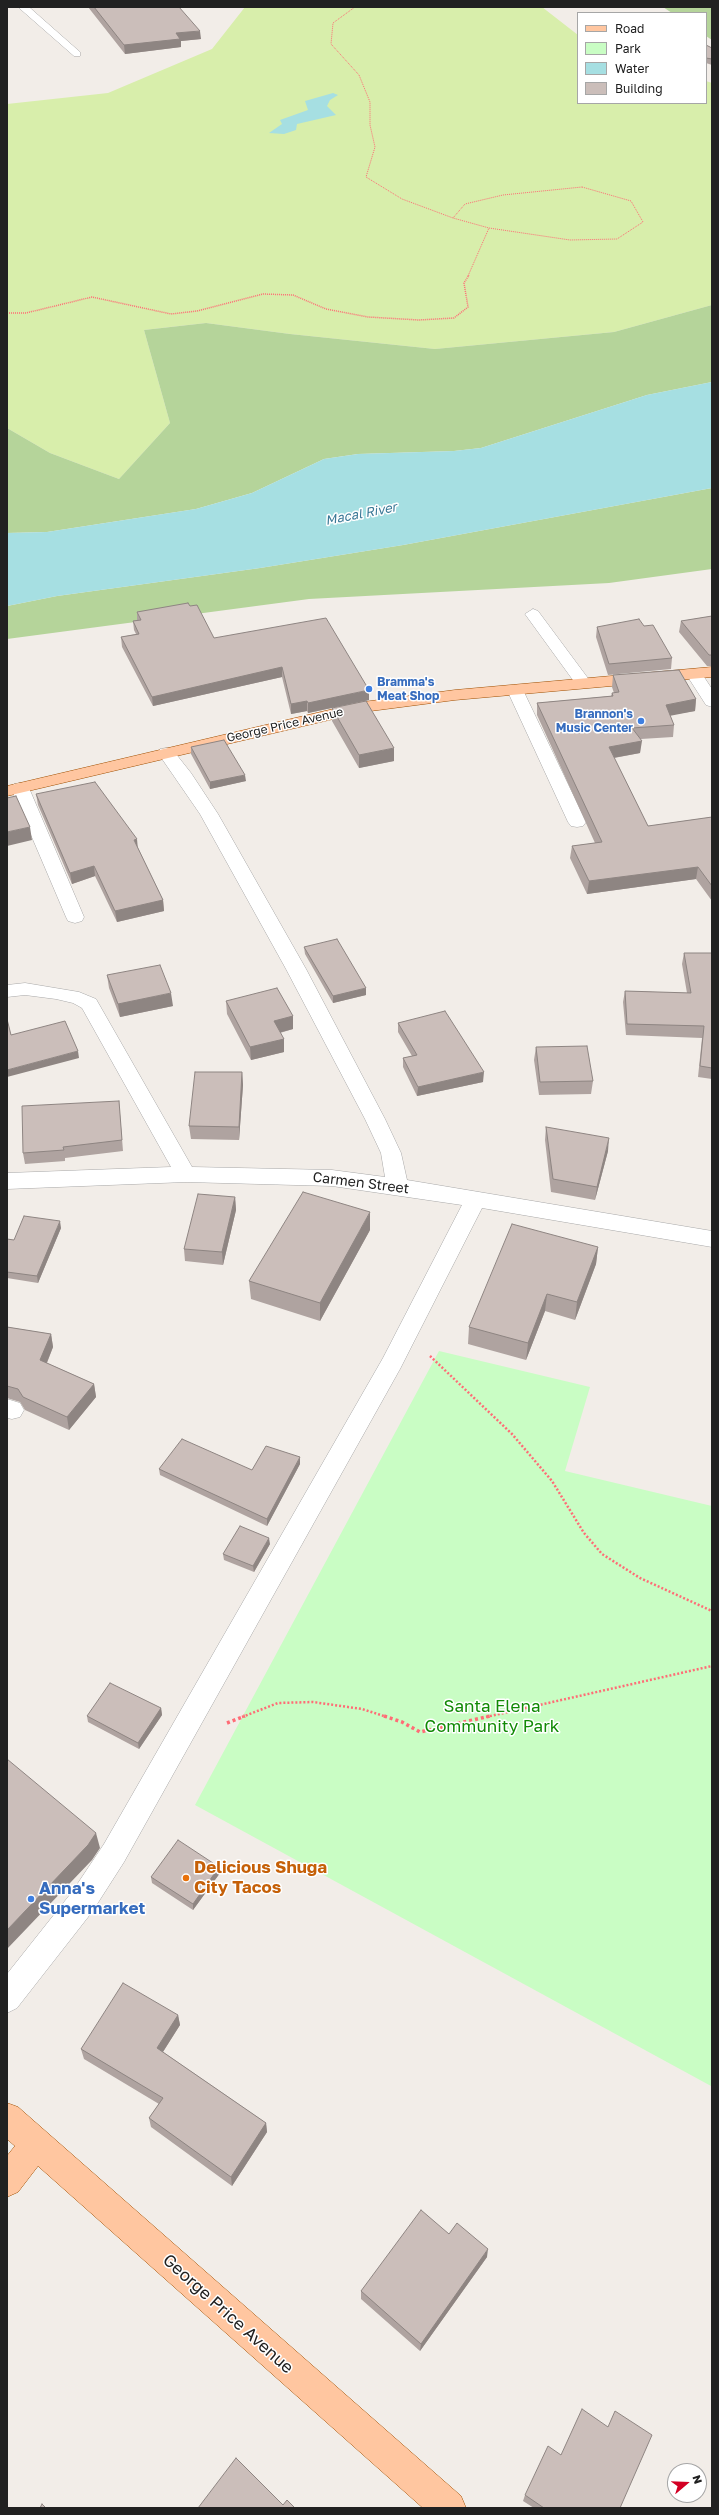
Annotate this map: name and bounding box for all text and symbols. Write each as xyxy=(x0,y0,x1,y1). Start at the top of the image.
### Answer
legend xyxy=(577,12,707,104)
text: Road xyxy=(615,21,644,36)
text: Park xyxy=(615,41,641,56)
text: Water xyxy=(615,61,649,76)
text: Building xyxy=(615,81,663,96)
water label: Macal River xyxy=(324,499,398,529)
place label: Bramma's Meat Shop xyxy=(377,675,439,703)
marker: Bramma's Meat Shop xyxy=(364,684,374,694)
street label: George Price Avenue xyxy=(225,705,345,745)
place label: Brannon's Music Center xyxy=(556,707,633,735)
marker: Brannon's Music Center xyxy=(636,716,646,726)
street label: Carmen Street xyxy=(312,1169,410,1197)
park label: Santa Elena Community Park xyxy=(425,1697,559,1737)
place label: Delicious Shuga City Tacos xyxy=(194,1858,327,1898)
marker: Delicious Shuga City Tacos xyxy=(181,1873,191,1883)
place label: Anna's Supermarket xyxy=(39,1879,145,1919)
marker: Anna's Supermarket xyxy=(26,1894,36,1904)
street label: George Price Avenue xyxy=(158,2250,298,2378)
north arrow xyxy=(667,2463,707,2503)
text: N xyxy=(690,2473,705,2485)

